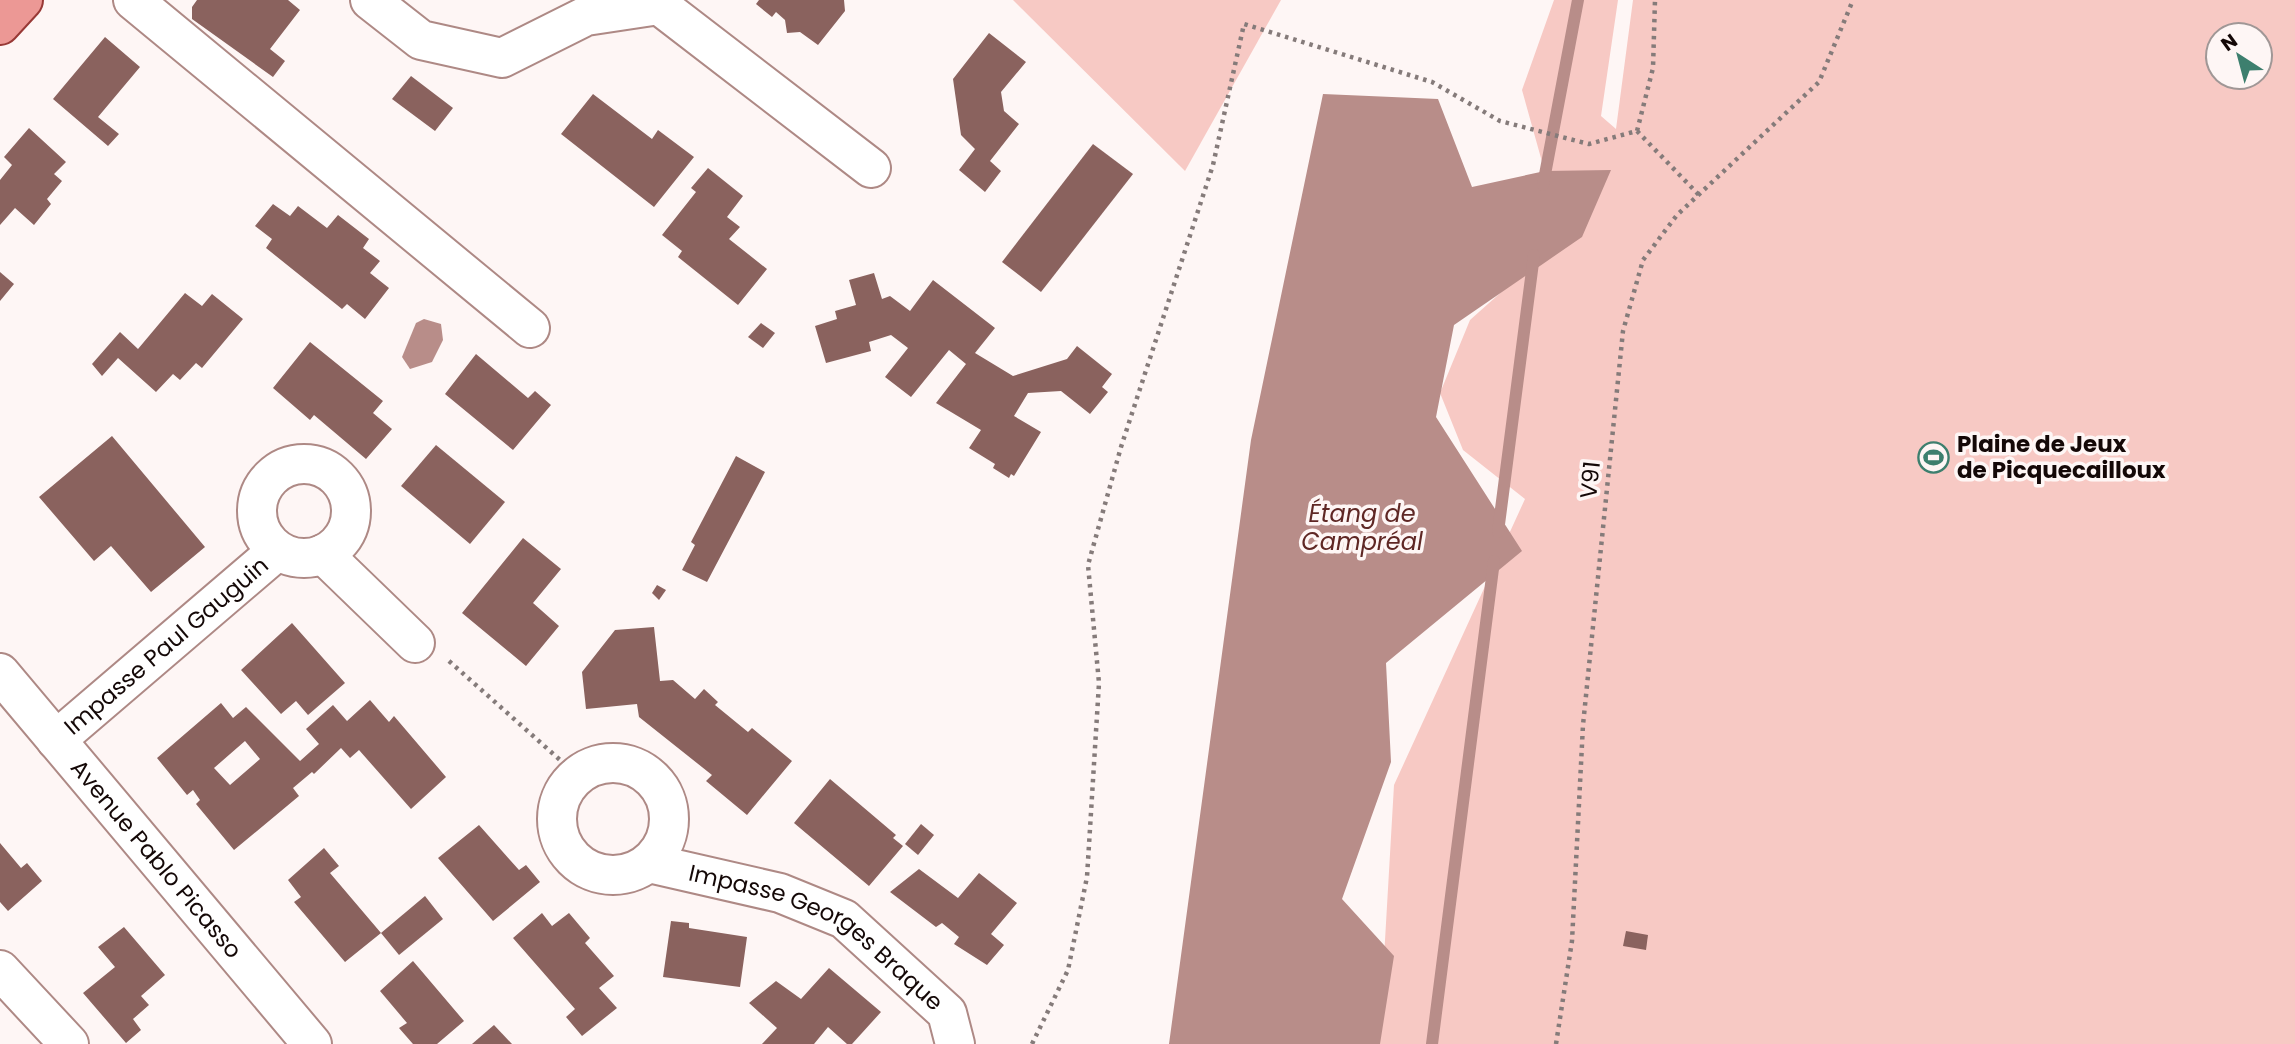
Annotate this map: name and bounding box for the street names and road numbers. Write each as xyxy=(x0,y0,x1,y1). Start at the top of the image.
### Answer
street label: V91 xyxy=(1572,460,1608,500)
street label: Impasse Paul Gauguin xyxy=(57,549,275,742)
street label: Avenue Pablo Picasso xyxy=(63,753,249,965)
street label: Impasse Georges Braque xyxy=(686,857,950,1018)

